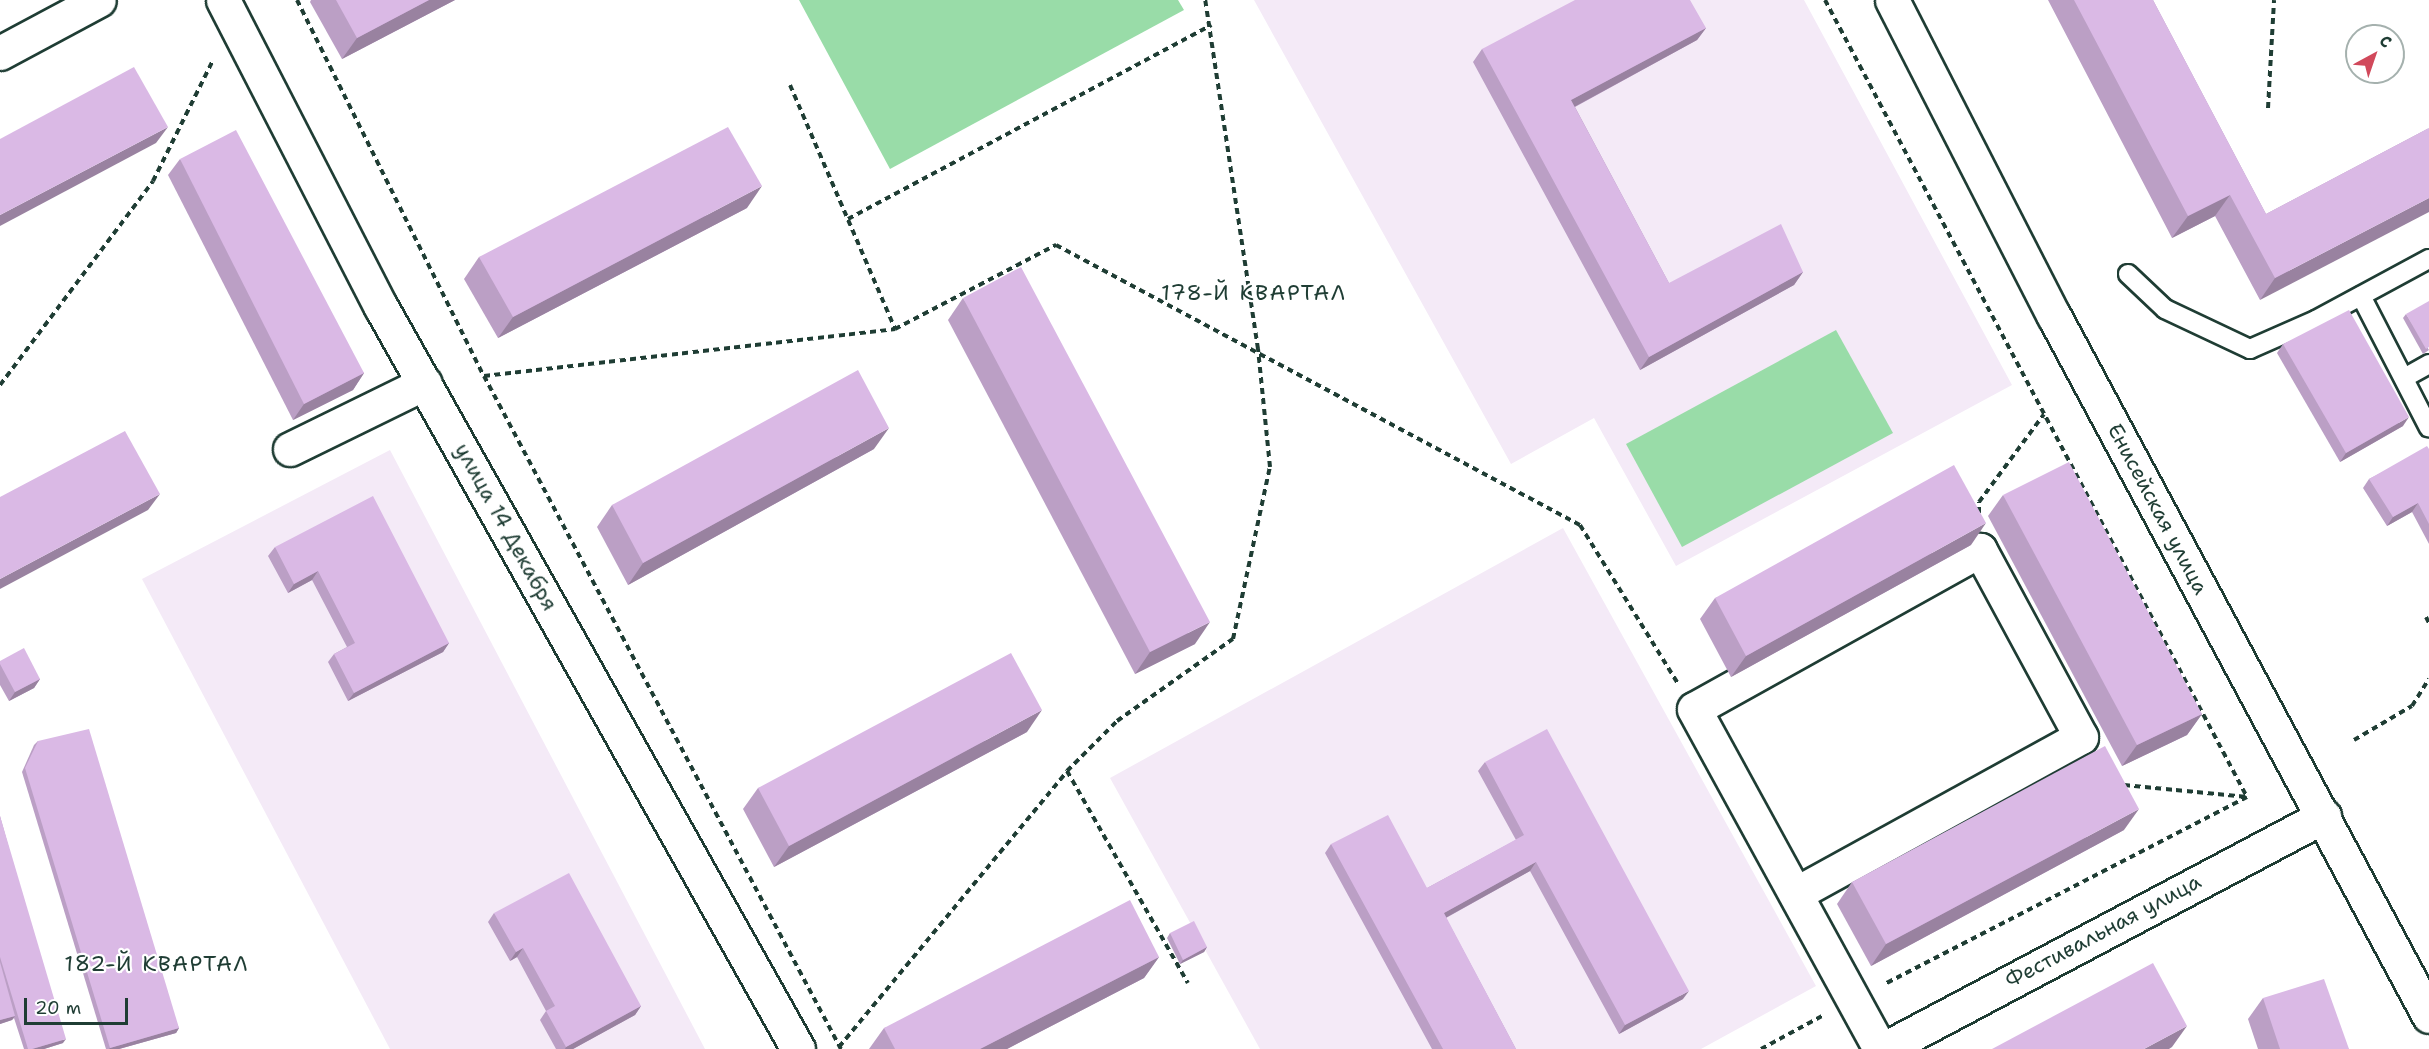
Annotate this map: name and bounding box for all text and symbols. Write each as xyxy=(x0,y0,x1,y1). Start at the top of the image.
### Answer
north arrow xyxy=(2345,24,2405,84)
text: С xyxy=(2375,30,2396,53)
district label: 178-Й КВАРТАЛ xyxy=(1161,280,1347,306)
street label: Енисейская улица xyxy=(2102,419,2214,599)
street label: улица 14 Декабря xyxy=(450,439,562,615)
street label: Фестивальная улица xyxy=(2001,869,2205,993)
district label: 182-Й КВАРТАЛ xyxy=(64,951,250,977)
scale bar xyxy=(27,986,130,1024)
text: 20 m xyxy=(35,996,81,1020)

